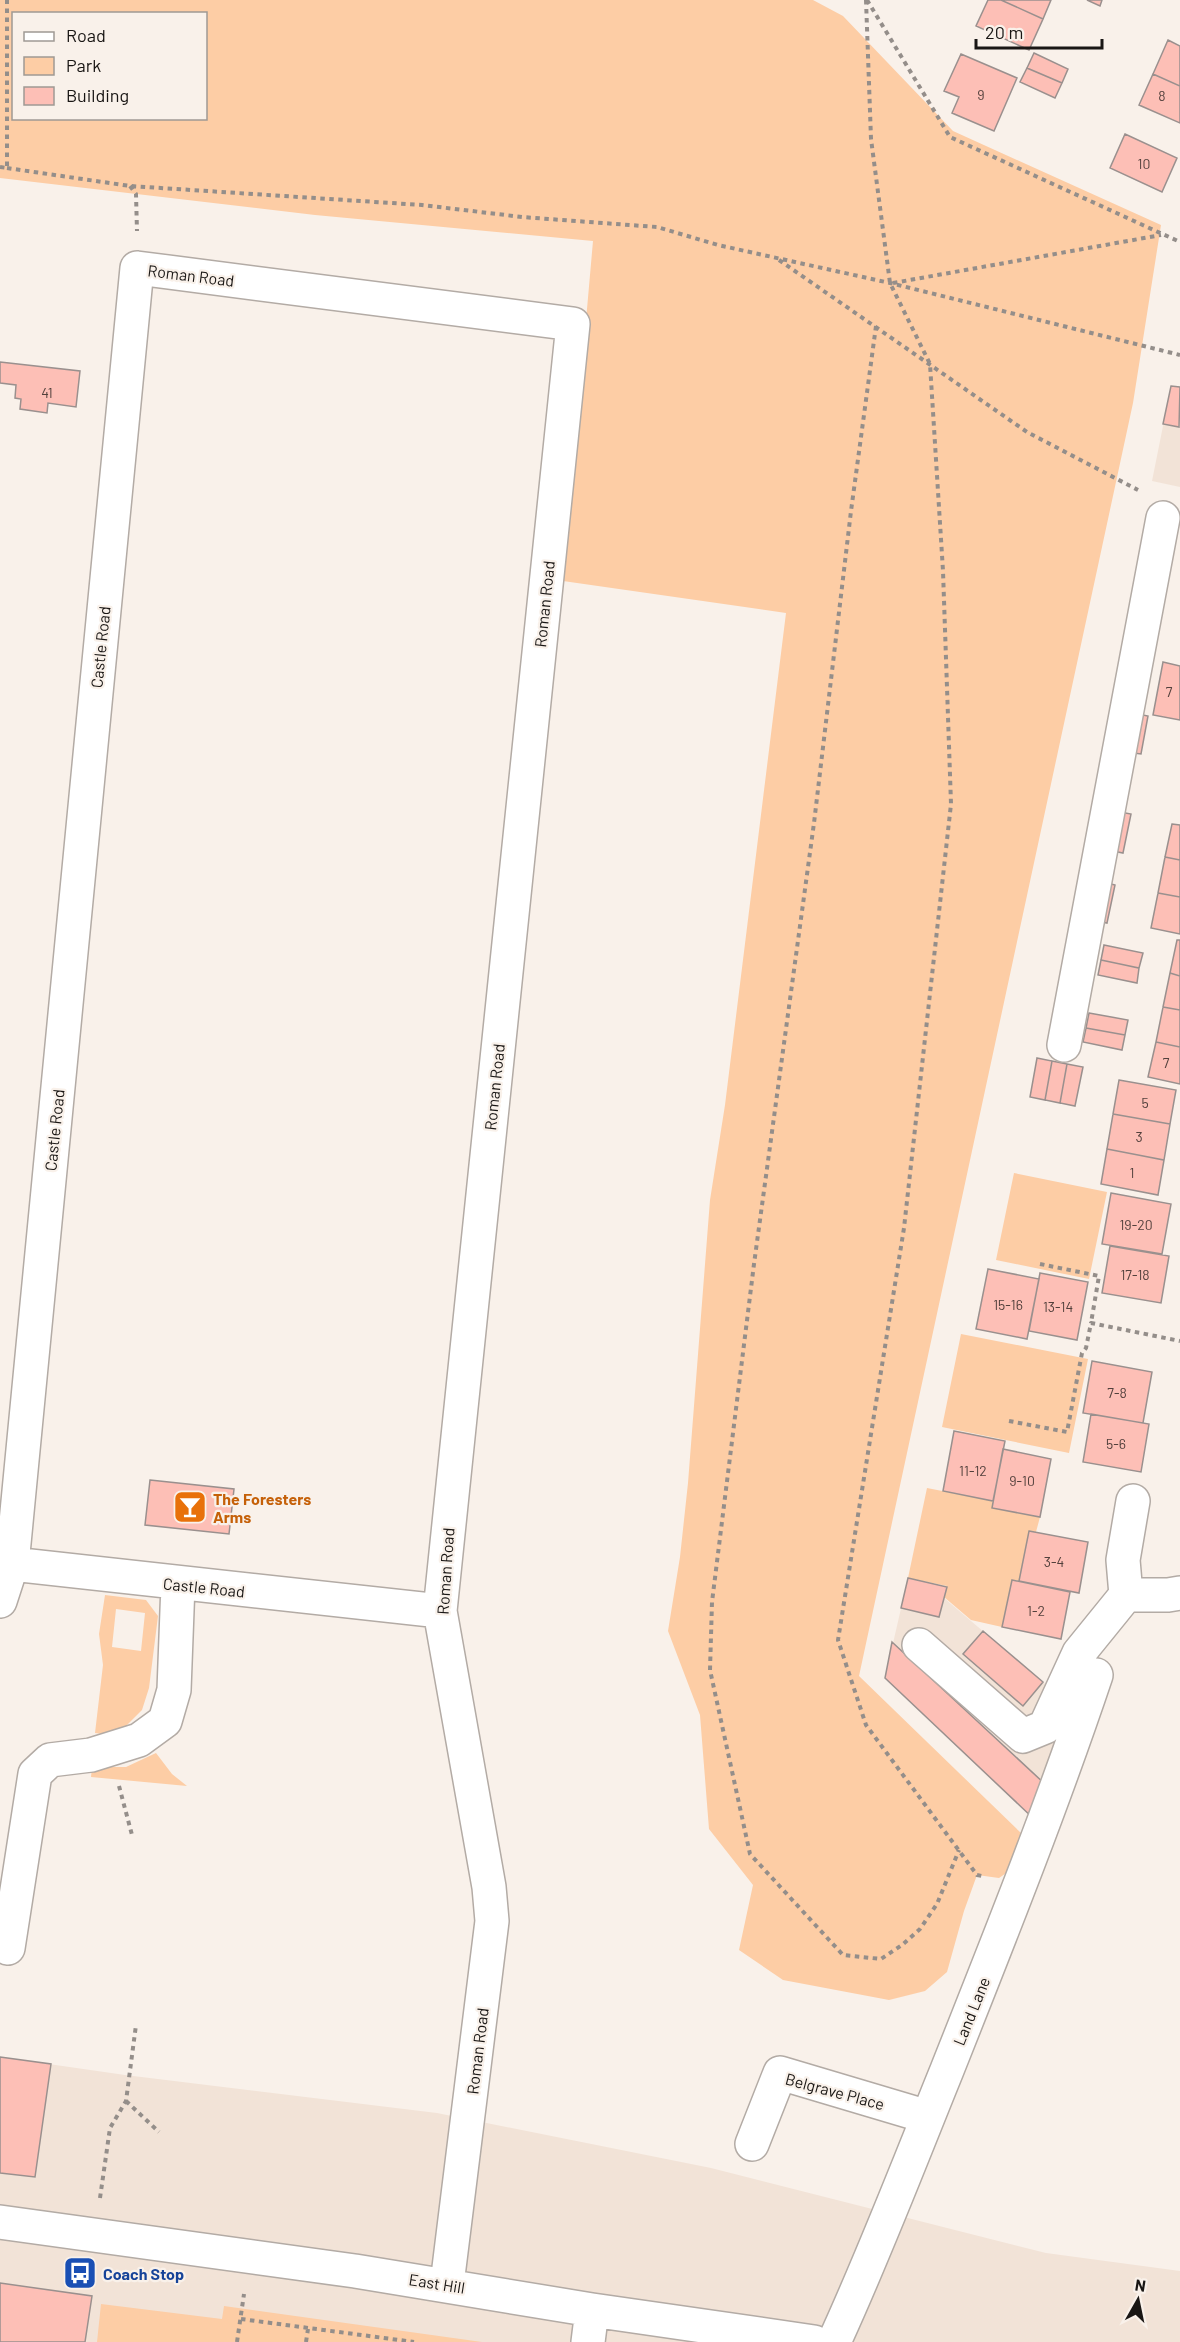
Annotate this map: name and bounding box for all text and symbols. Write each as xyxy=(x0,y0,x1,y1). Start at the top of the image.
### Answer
legend xyxy=(12,12,207,120)
scale bar xyxy=(976,12,1102,50)
text: 20 m xyxy=(985,21,1023,43)
text: Road xyxy=(66,24,106,46)
text: Park xyxy=(66,54,101,76)
text: Building xyxy=(66,84,129,106)
house number: 9 xyxy=(977,86,985,103)
house number: 8 xyxy=(1158,87,1166,104)
house number: 10 xyxy=(1138,155,1150,172)
street label: Roman Road xyxy=(147,260,235,290)
house number: 41 xyxy=(41,384,53,401)
street label: Roman Road xyxy=(530,560,558,648)
street label: Castle Road xyxy=(86,605,114,689)
house number: 7 xyxy=(1166,683,1173,700)
street label: Roman Road xyxy=(480,1043,508,1131)
house number: 7 xyxy=(1163,1054,1170,1071)
street label: Castle Road xyxy=(40,1088,68,1172)
house number: 5 xyxy=(1141,1094,1149,1111)
house number: 3 xyxy=(1135,1128,1143,1145)
house number: 1 xyxy=(1130,1164,1134,1181)
house number: 19-20 xyxy=(1119,1216,1153,1233)
house number: 17-18 xyxy=(1120,1266,1150,1283)
house number: 15-16 xyxy=(993,1296,1023,1313)
house number: 13-14 xyxy=(1043,1298,1073,1315)
house number: 7-8 xyxy=(1107,1384,1127,1401)
house number: 5-6 xyxy=(1106,1435,1126,1452)
house number: 11-12 xyxy=(959,1462,987,1479)
house number: 9-10 xyxy=(1009,1472,1035,1489)
bar icon: The Foresters Arms xyxy=(172,1489,208,1525)
place label: The Foresters Arms xyxy=(213,1489,311,1526)
street label: Roman Road xyxy=(432,1527,458,1615)
house number: 3-4 xyxy=(1044,1553,1064,1570)
street label: Castle Road xyxy=(162,1573,246,1601)
house number: 1-2 xyxy=(1027,1602,1045,1619)
street label: Land Lane xyxy=(949,1974,993,2048)
street label: Roman Road xyxy=(462,2007,492,2095)
street label: Belgrave Place xyxy=(783,2069,887,2113)
bus stop icon: Coach Stop xyxy=(62,2255,98,2291)
place label: Coach Stop xyxy=(103,2264,184,2283)
street label: East Hill xyxy=(408,2269,466,2297)
north arrow xyxy=(1108,2270,1168,2330)
text: N xyxy=(1134,2274,1147,2295)

